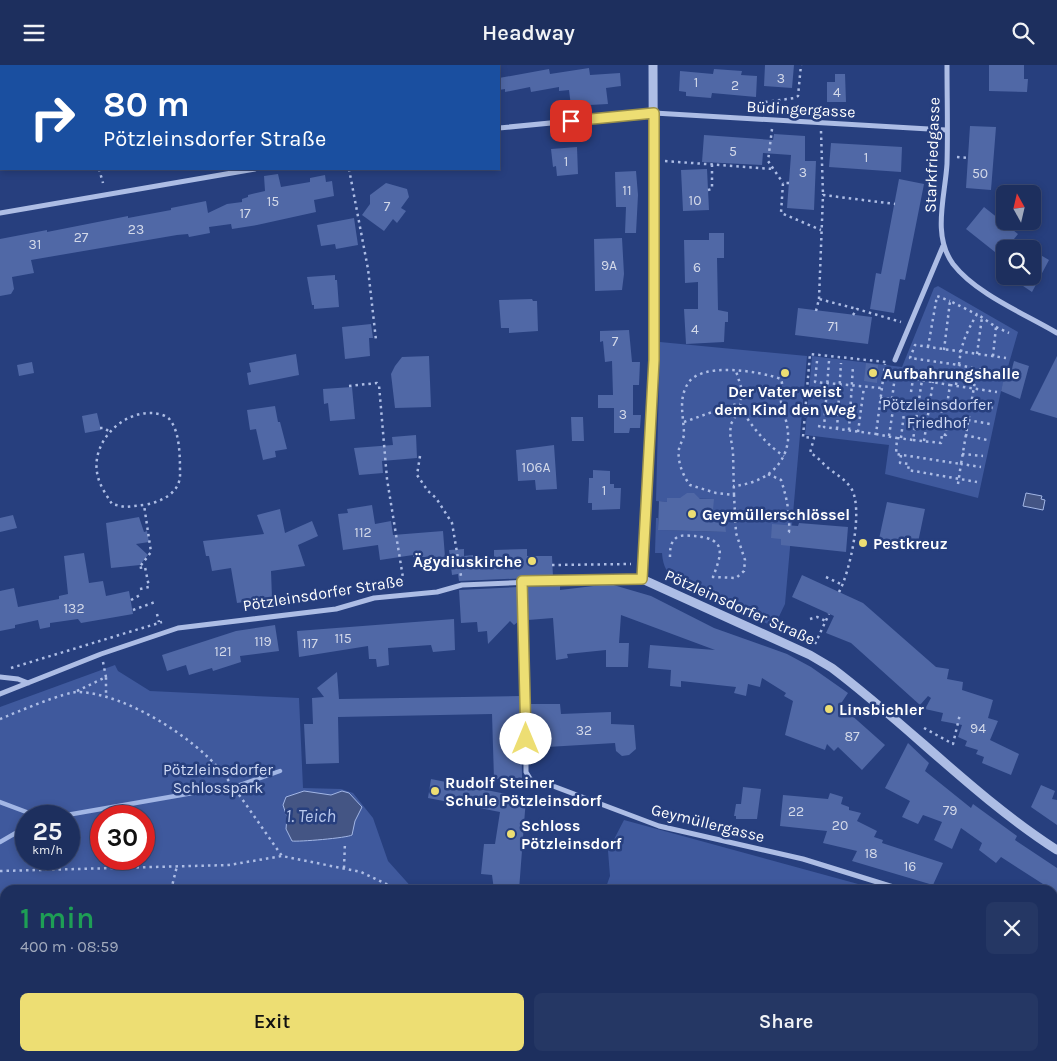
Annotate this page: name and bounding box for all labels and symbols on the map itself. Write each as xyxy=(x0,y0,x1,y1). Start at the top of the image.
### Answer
house number: 3 xyxy=(777,70,785,87)
house number: 1 xyxy=(694,74,698,91)
house number: 2 xyxy=(731,77,739,94)
house number: 4 xyxy=(833,84,841,101)
street label: Büdingergasse xyxy=(746,97,856,121)
street label: Starkfriedgasse xyxy=(920,97,944,213)
pin xyxy=(550,100,592,142)
house number: 5 xyxy=(729,143,737,160)
house number: 1 xyxy=(864,149,868,166)
house number: 1 xyxy=(564,153,568,170)
house number: 3 xyxy=(799,164,807,181)
house number: 50 xyxy=(972,165,988,182)
house number: 11 xyxy=(622,182,632,199)
north arrow xyxy=(996,185,1041,230)
house number: 10 xyxy=(689,192,701,209)
house number: 15 xyxy=(267,193,279,210)
house number: 7 xyxy=(384,198,391,215)
house number: 17 xyxy=(239,205,251,222)
house number: 23 xyxy=(128,221,144,238)
house number: 27 xyxy=(74,229,89,246)
house number: 31 xyxy=(29,236,41,253)
house number: 9A xyxy=(601,257,617,274)
house number: 6 xyxy=(693,259,701,276)
house number: 71 xyxy=(827,318,839,335)
house number: 4 xyxy=(691,321,699,338)
house number: 7 xyxy=(612,333,619,350)
place label: Aufbahrungshalle xyxy=(883,364,1020,383)
marker: Der Vater weist dem Kind den Weg xyxy=(779,367,791,379)
marker: Aufbahrungshalle xyxy=(867,367,879,379)
place label: Der Vater weist dem Kind den Weg xyxy=(714,382,856,419)
park label: Pötzleinsdorfer Friedhof xyxy=(882,395,992,432)
house number: 3 xyxy=(619,406,627,423)
house number: 106A xyxy=(522,459,551,476)
house number: 1 xyxy=(602,482,606,499)
place label: Geymüllerschlössel xyxy=(702,505,850,524)
marker: Geymüllerschlössel xyxy=(686,508,698,520)
house number: 112 xyxy=(354,524,372,541)
place label: Pestkreuz xyxy=(873,534,948,553)
marker: Pestkreuz xyxy=(857,537,869,549)
place label: Ägydiuskirche xyxy=(413,552,522,571)
marker: Ägydiuskirche xyxy=(526,555,538,567)
street label: Pötzleinsdorfer Straße xyxy=(662,565,818,649)
street label: Pötzleinsdorfer Straße xyxy=(241,571,405,615)
house number: 132 xyxy=(63,600,85,617)
house number: 115 xyxy=(334,630,352,647)
house number: 119 xyxy=(254,633,272,650)
house number: 117 xyxy=(302,635,318,652)
house number: 121 xyxy=(214,643,232,660)
place label: Linsbichler xyxy=(839,700,924,719)
marker: Linsbichler xyxy=(823,703,835,715)
position arrow xyxy=(499,712,551,764)
house number: 94 xyxy=(970,720,986,737)
house number: 32 xyxy=(576,722,592,739)
house number: 87 xyxy=(844,728,860,745)
park label: Pötzleinsdorfer Schlosspark xyxy=(163,760,273,797)
place label: Rudolf Steiner Schule Pötzleinsdorf xyxy=(445,773,602,810)
marker: Rudolf Steiner Schule Pötzleinsdorf xyxy=(429,785,441,797)
street label: Geymüllergasse xyxy=(649,800,767,846)
house number: 79 xyxy=(943,802,957,819)
house number: 22 xyxy=(788,803,804,820)
speed limit sign: 30 xyxy=(90,805,155,870)
water label: 1. Teich xyxy=(286,805,336,827)
place label: Schloss Pötzleinsdorf xyxy=(521,816,622,853)
house number: 20 xyxy=(832,817,848,834)
marker: Schloss Pötzleinsdorf xyxy=(505,828,517,840)
house number: 18 xyxy=(864,845,878,862)
house number: 16 xyxy=(904,858,916,875)

